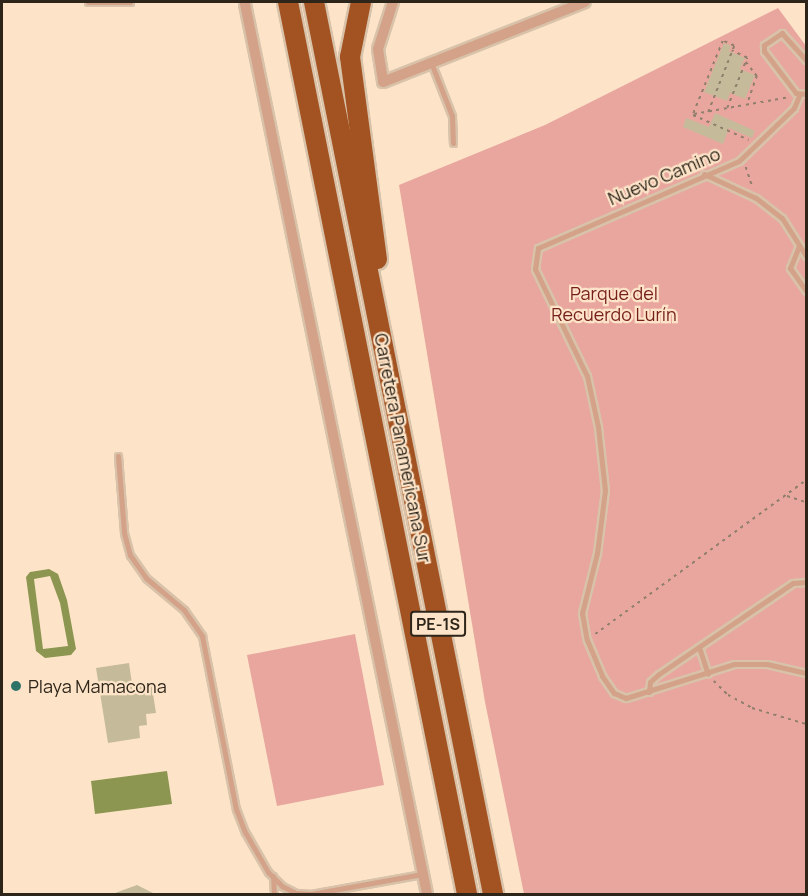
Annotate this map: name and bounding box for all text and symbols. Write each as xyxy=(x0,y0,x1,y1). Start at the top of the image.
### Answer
street label: Nuevo Camino xyxy=(605,143,723,209)
park label: Parque del Recuerdo Lurín xyxy=(551,283,677,326)
street label: Carretera Panamericana Sur xyxy=(370,331,436,565)
road number: PE-1S xyxy=(410,611,466,637)
place label: Playa Mamacona xyxy=(28,675,167,697)
marker: Playa Mamacona xyxy=(9,679,23,693)

